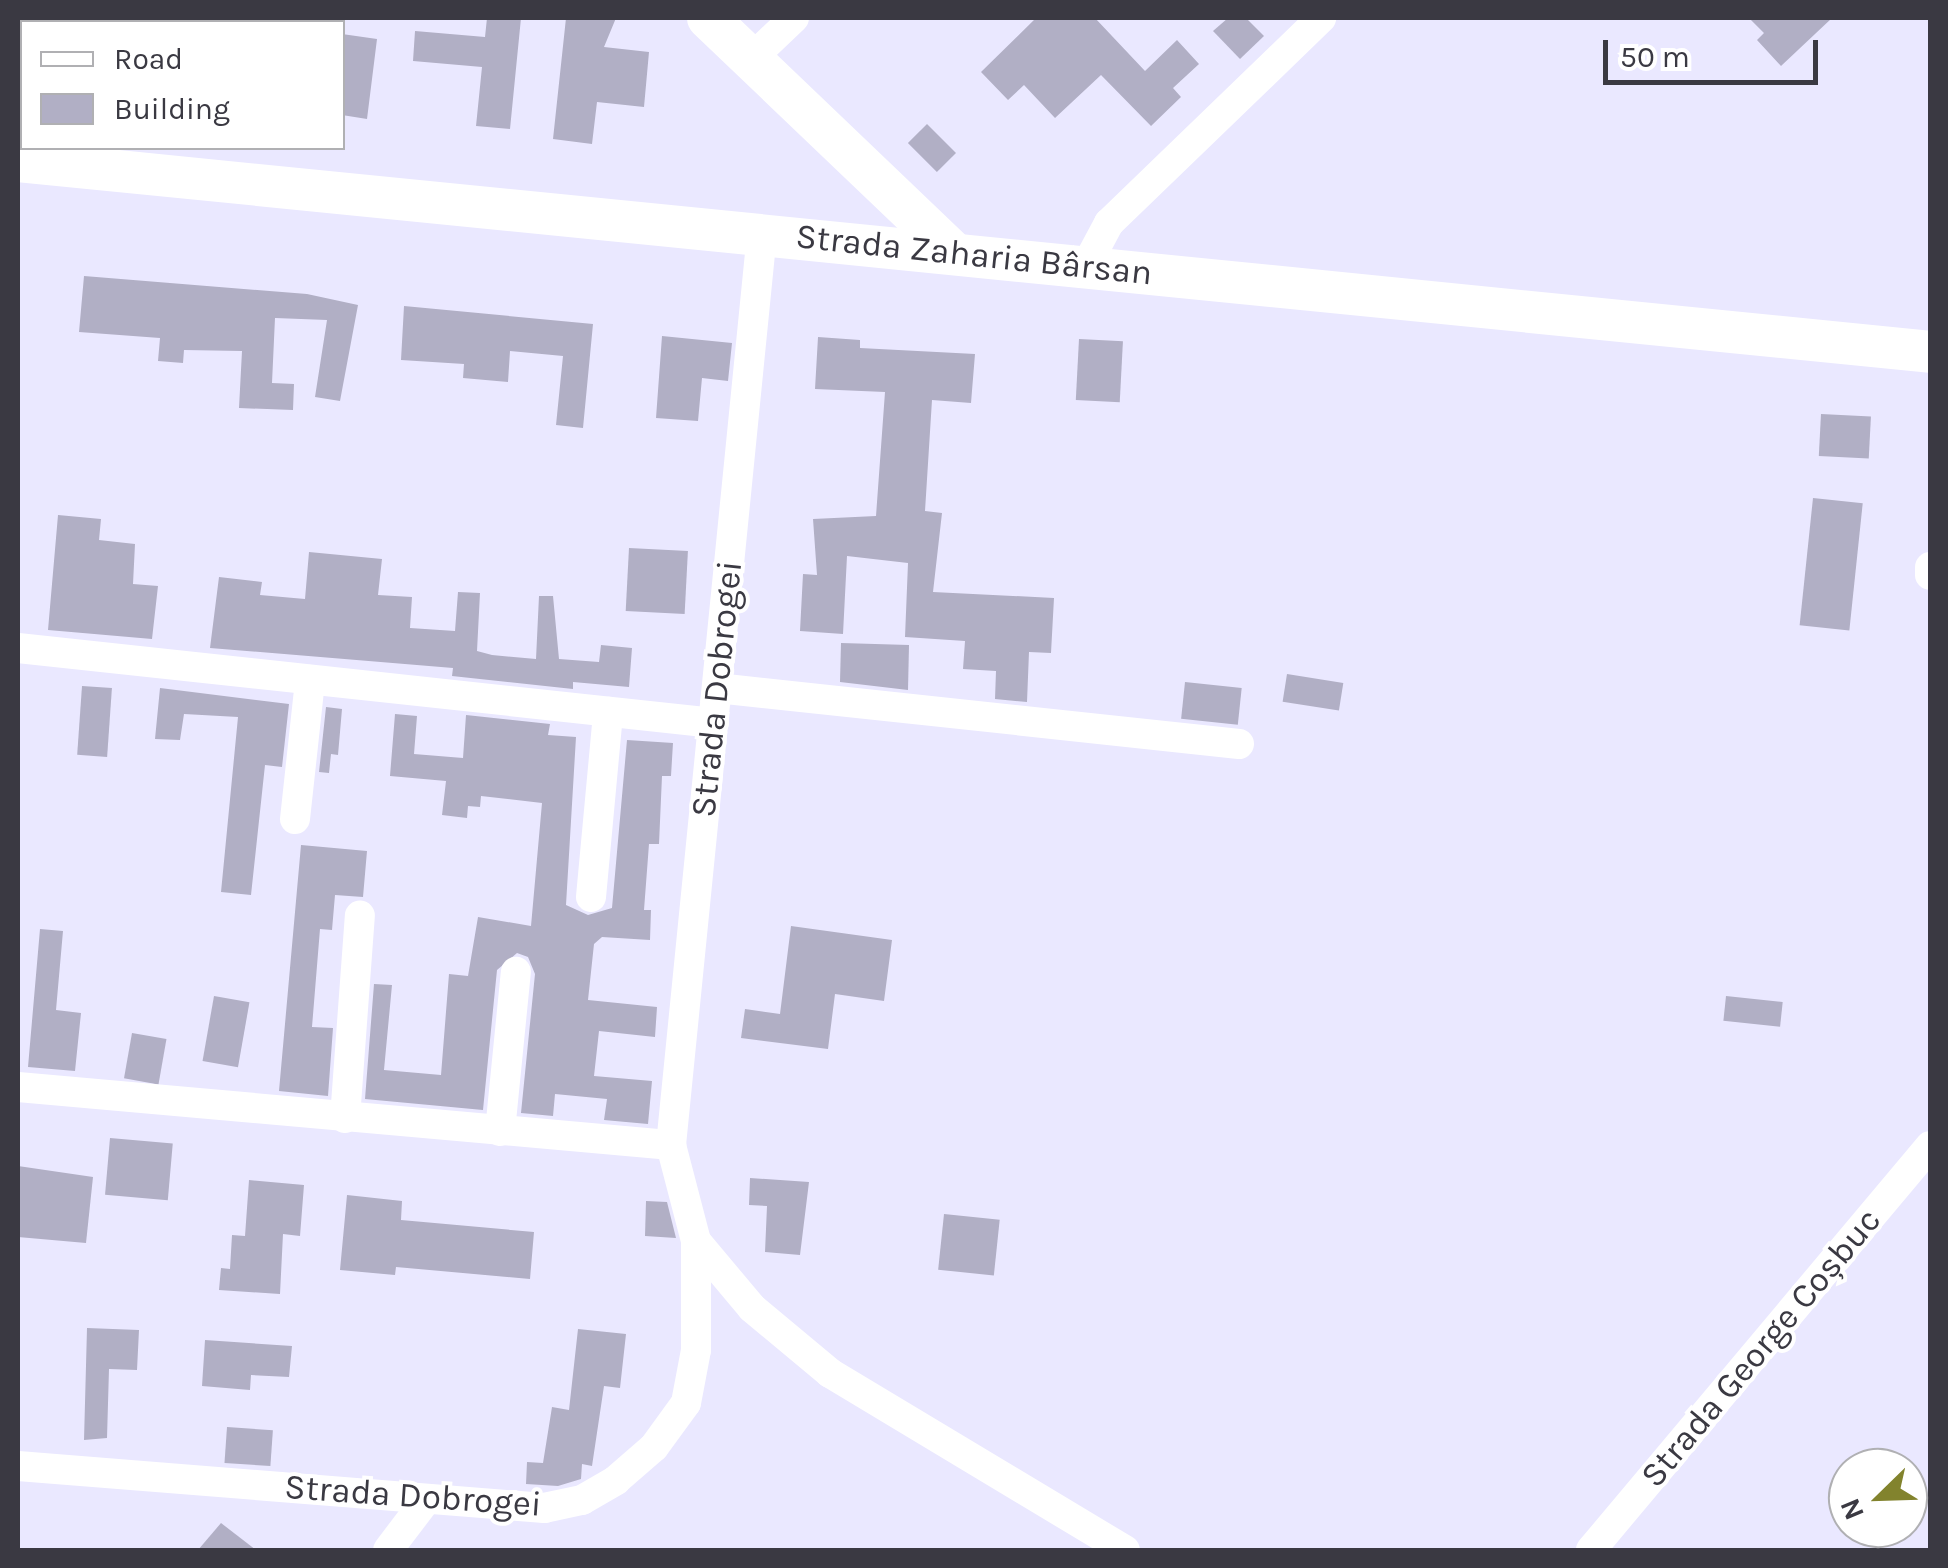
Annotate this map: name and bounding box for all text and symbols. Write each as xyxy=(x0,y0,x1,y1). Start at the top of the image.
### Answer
legend xyxy=(20,20,345,150)
scale bar xyxy=(1608,20,1823,82)
text: 50 m xyxy=(1620,39,1690,75)
text: Road xyxy=(114,41,183,77)
text: Building xyxy=(114,91,230,127)
street label: Strada Zaharia Bârsan xyxy=(794,215,1154,295)
street label: Strada Dobrogei xyxy=(683,559,751,819)
street label: Strada George Coșbuc xyxy=(1632,1200,1890,1496)
north arrow xyxy=(1828,1448,1928,1548)
street label: Strada Dobrogei xyxy=(283,1466,543,1526)
text: N xyxy=(1833,1493,1871,1525)

